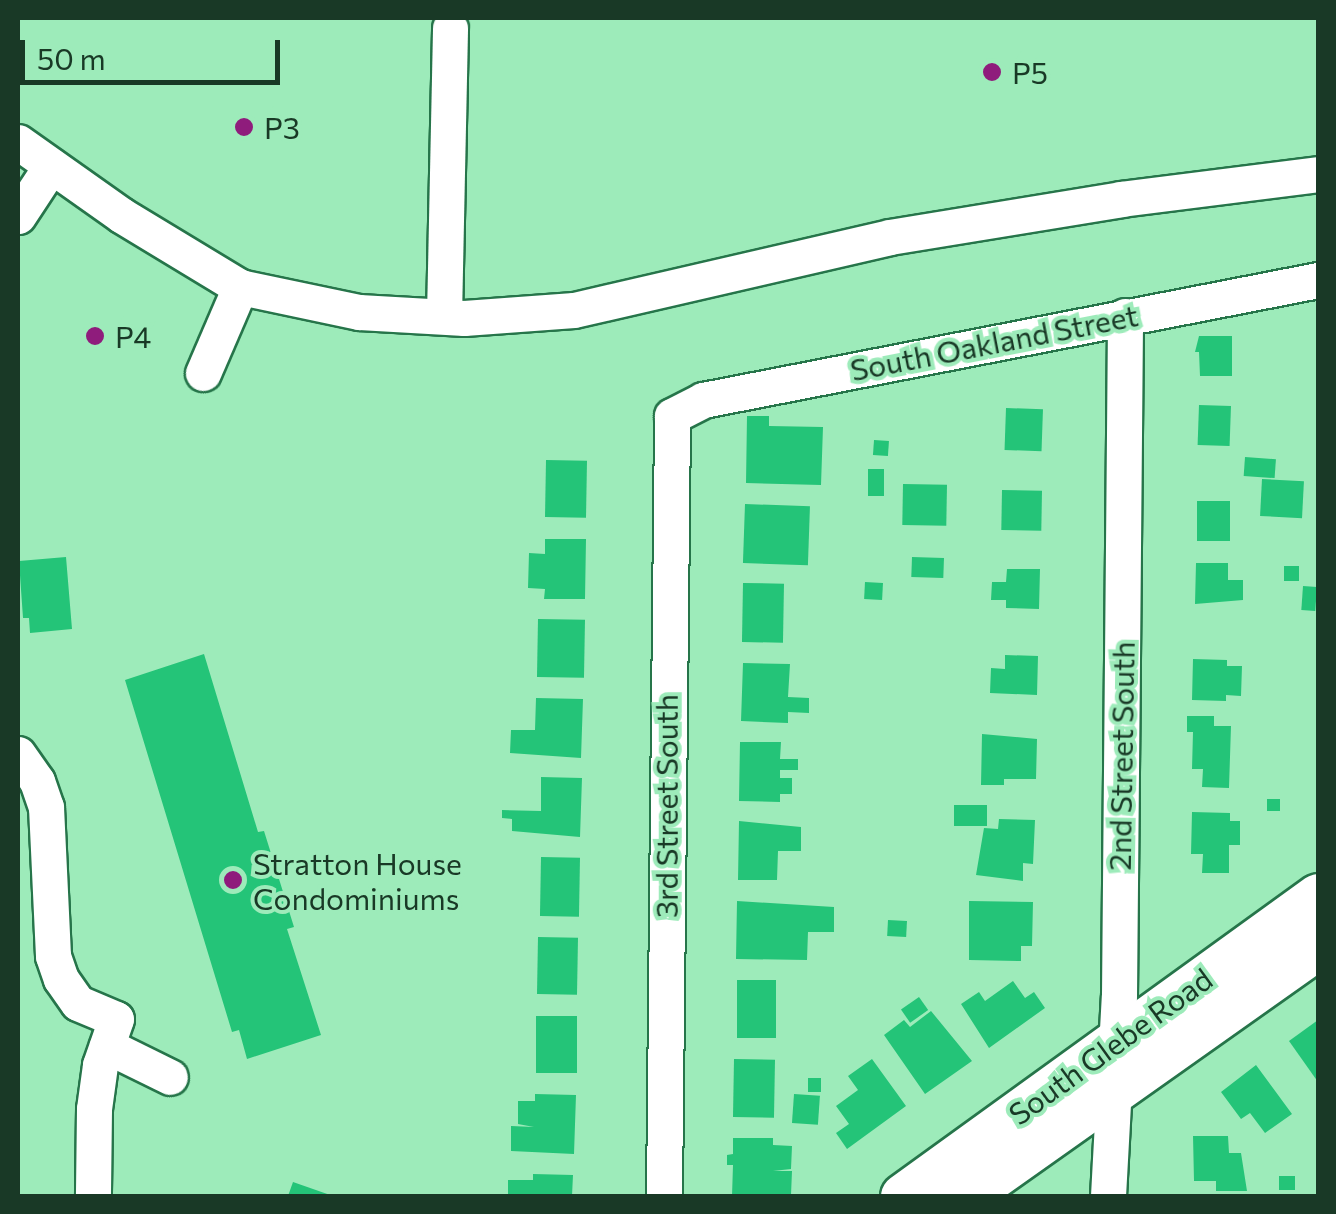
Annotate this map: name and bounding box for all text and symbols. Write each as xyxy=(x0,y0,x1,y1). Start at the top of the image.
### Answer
scale bar xyxy=(25,20,285,82)
text: 50 m xyxy=(37,39,106,76)
place label: P5 xyxy=(1012,54,1048,90)
marker: P5 xyxy=(981,61,1003,83)
place label: P3 xyxy=(264,109,300,145)
marker: P3 xyxy=(233,116,255,138)
street label: South Oakland Street xyxy=(847,296,1141,388)
place label: P4 xyxy=(115,318,151,354)
marker: P4 xyxy=(84,325,106,347)
street label: 2nd Street South xyxy=(1101,641,1141,871)
street label: 3rd Street South xyxy=(648,694,684,918)
place label: Stratton House Condominiums xyxy=(253,845,462,916)
marker: Stratton House Condominiums xyxy=(222,869,244,891)
street label: South Glebe Road xyxy=(1001,960,1219,1132)

